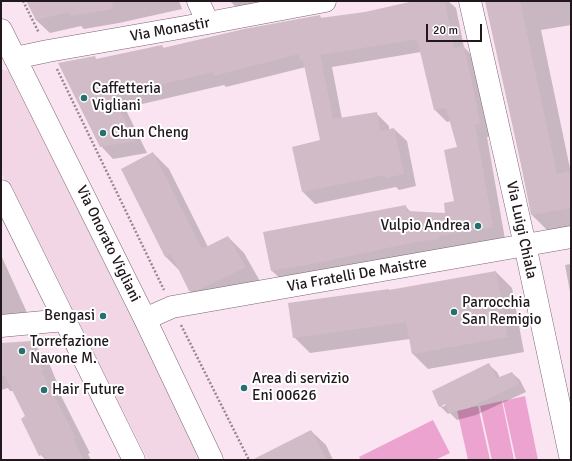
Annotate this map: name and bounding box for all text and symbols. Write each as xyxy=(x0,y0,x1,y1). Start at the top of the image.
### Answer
street label: Via Monastir xyxy=(129,14,211,46)
scale bar xyxy=(428,16,484,42)
text: 20 m xyxy=(433,23,458,38)
place label: Caffetteria Vigliani xyxy=(92,80,161,115)
marker: Caffetteria Vigliani xyxy=(79,93,89,103)
place label: Chun Cheng xyxy=(111,124,189,142)
marker: Chun Cheng xyxy=(98,128,108,138)
street label: Via Luigi Chiala xyxy=(502,180,540,280)
street label: Via Onorato Vigliani xyxy=(72,183,144,305)
place label: Vulpio Andrea xyxy=(380,217,470,235)
marker: Vulpio Andrea xyxy=(473,221,483,231)
street label: Via Fratelli De Maistre xyxy=(286,254,428,296)
place label: Parrocchia San Remigio xyxy=(462,294,541,329)
place label: Bengasi xyxy=(44,307,95,325)
marker: Parrocchia San Remigio xyxy=(449,307,459,317)
marker: Bengasi xyxy=(98,311,108,321)
place label: Torrefazione Navone M. xyxy=(30,333,109,368)
marker: Torrefazione Navone M. xyxy=(17,346,27,356)
place label: Area di servizio Eni 00626 xyxy=(252,370,349,405)
place label: Hair Future xyxy=(52,381,124,399)
marker: Area di servizio Eni 00626 xyxy=(239,383,249,393)
marker: Hair Future xyxy=(39,385,49,395)

